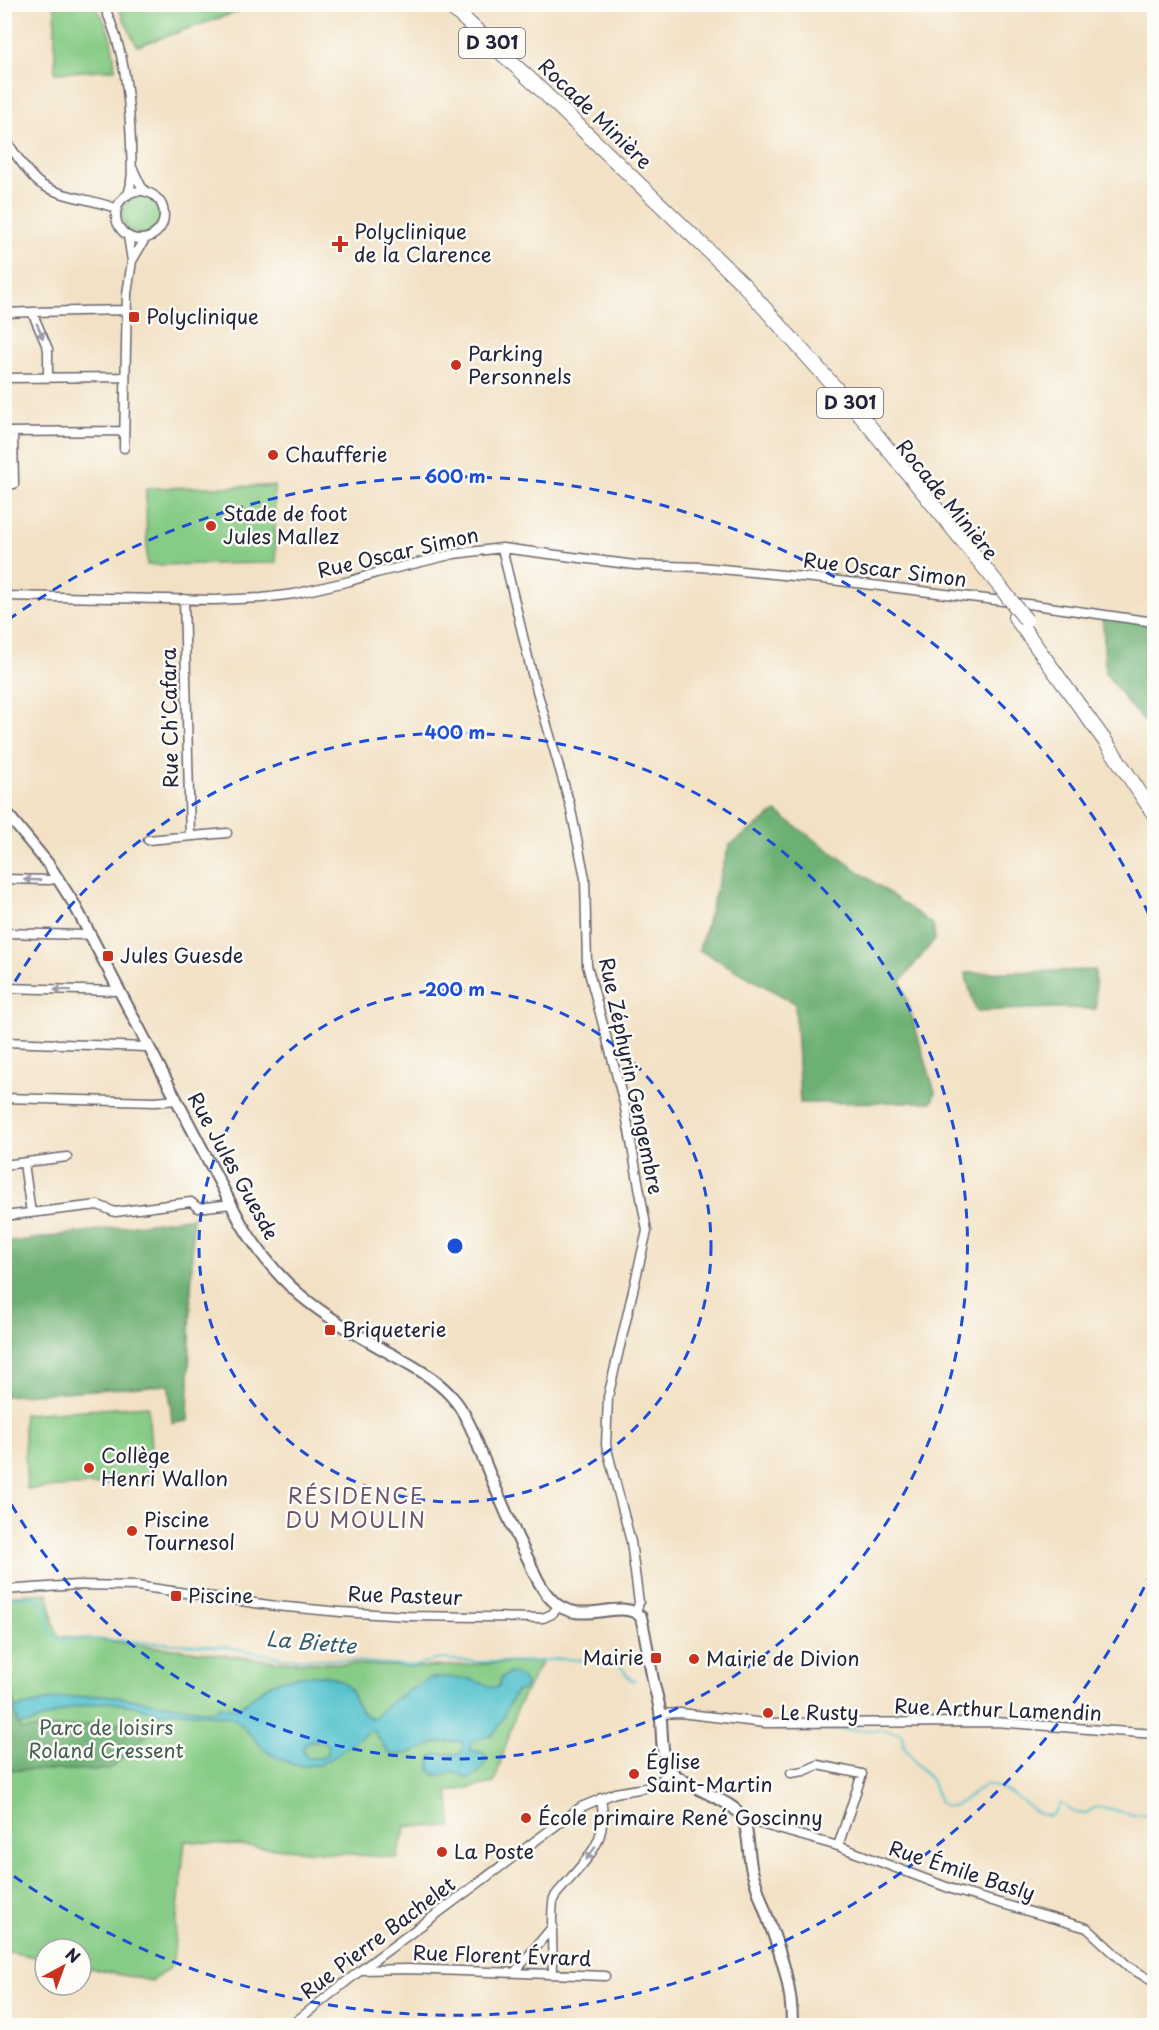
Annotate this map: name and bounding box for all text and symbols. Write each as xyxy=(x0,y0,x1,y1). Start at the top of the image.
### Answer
road number: D 301 xyxy=(459,28,525,58)
street label: Rocade Minière xyxy=(532,51,660,176)
place label: Polyclinique de la Clarence xyxy=(354,216,492,269)
marker: Polyclinique de la Clarence xyxy=(331,235,349,253)
place label: Polyclinique xyxy=(146,301,259,331)
marker: Polyclinique xyxy=(127,310,141,324)
one-way arrow xyxy=(35,323,45,341)
place label: Parking Personnels xyxy=(468,338,571,391)
marker: Parking Personnels xyxy=(449,358,463,372)
road number: D 301 xyxy=(817,388,883,418)
street label: Rocade Minière xyxy=(889,432,1006,566)
place label: Chaufferie xyxy=(285,439,387,469)
marker: Chaufferie xyxy=(266,448,280,462)
text: 600 m xyxy=(424,462,486,489)
place label: Stade de foot Jules Mallez xyxy=(223,498,347,551)
marker: Stade de foot Jules Mallez xyxy=(204,519,218,533)
street label: Rue Oscar Simon xyxy=(314,519,481,585)
street label: Rue Oscar Simon xyxy=(802,544,969,594)
street label: Rue Ch'Cafara xyxy=(153,647,185,788)
text: 400 m xyxy=(425,718,485,745)
one-way arrow xyxy=(22,875,41,884)
place label: Jules Guesde xyxy=(120,940,243,970)
marker: Jules Guesde xyxy=(101,949,115,963)
street label: Rue Zéphyrin Gengembre xyxy=(592,955,672,1197)
text: 200 m xyxy=(425,975,485,1002)
one-way arrow xyxy=(52,985,71,995)
street label: Rue Jules Guesde xyxy=(181,1086,287,1245)
centre of rings xyxy=(445,1236,465,1256)
place label: Briqueterie xyxy=(342,1314,446,1344)
marker: Briqueterie xyxy=(323,1323,337,1337)
place label: Collège Henri Wallon xyxy=(101,1440,228,1493)
marker: Collège Henri Wallon xyxy=(82,1461,96,1475)
district label: RÉSIDENCE DU MOULIN xyxy=(285,1479,427,1535)
place label: Piscine Tournesol xyxy=(144,1504,235,1557)
marker: Piscine Tournesol xyxy=(125,1524,139,1538)
street label: Rue Pasteur xyxy=(347,1578,464,1612)
place label: Piscine xyxy=(188,1580,254,1610)
marker: Piscine xyxy=(169,1589,183,1603)
water label: La Biette xyxy=(265,1621,359,1661)
place label: Mairie xyxy=(583,1642,644,1672)
place label: Mairie de Divion xyxy=(706,1643,859,1673)
marker: Mairie xyxy=(649,1651,663,1665)
marker: Mairie de Divion xyxy=(687,1652,701,1666)
street label: Rue Arthur Lamendin xyxy=(894,1690,1102,1728)
place label: Le Rusty xyxy=(780,1697,859,1727)
marker: Le Rusty xyxy=(761,1706,775,1720)
park label: Parc de loisirs Roland Cressent xyxy=(28,1712,184,1765)
place label: Église Saint-Martin xyxy=(646,1746,772,1799)
marker: Église Saint-Martin xyxy=(627,1767,641,1781)
place label: École primaire René Goscinny xyxy=(538,1802,823,1832)
marker: École primaire René Goscinny xyxy=(519,1811,533,1825)
street label: Rue Émile Basly xyxy=(885,1832,1039,1908)
place label: La Poste xyxy=(454,1836,534,1866)
marker: La Poste xyxy=(435,1845,449,1859)
one-way arrow xyxy=(585,1845,597,1861)
street label: Rue Pierre Bachelet xyxy=(294,1869,461,2006)
north arrow xyxy=(33,1937,93,1997)
street label: Rue Florent Évrard xyxy=(412,1937,592,1973)
text: N xyxy=(61,1942,86,1968)

